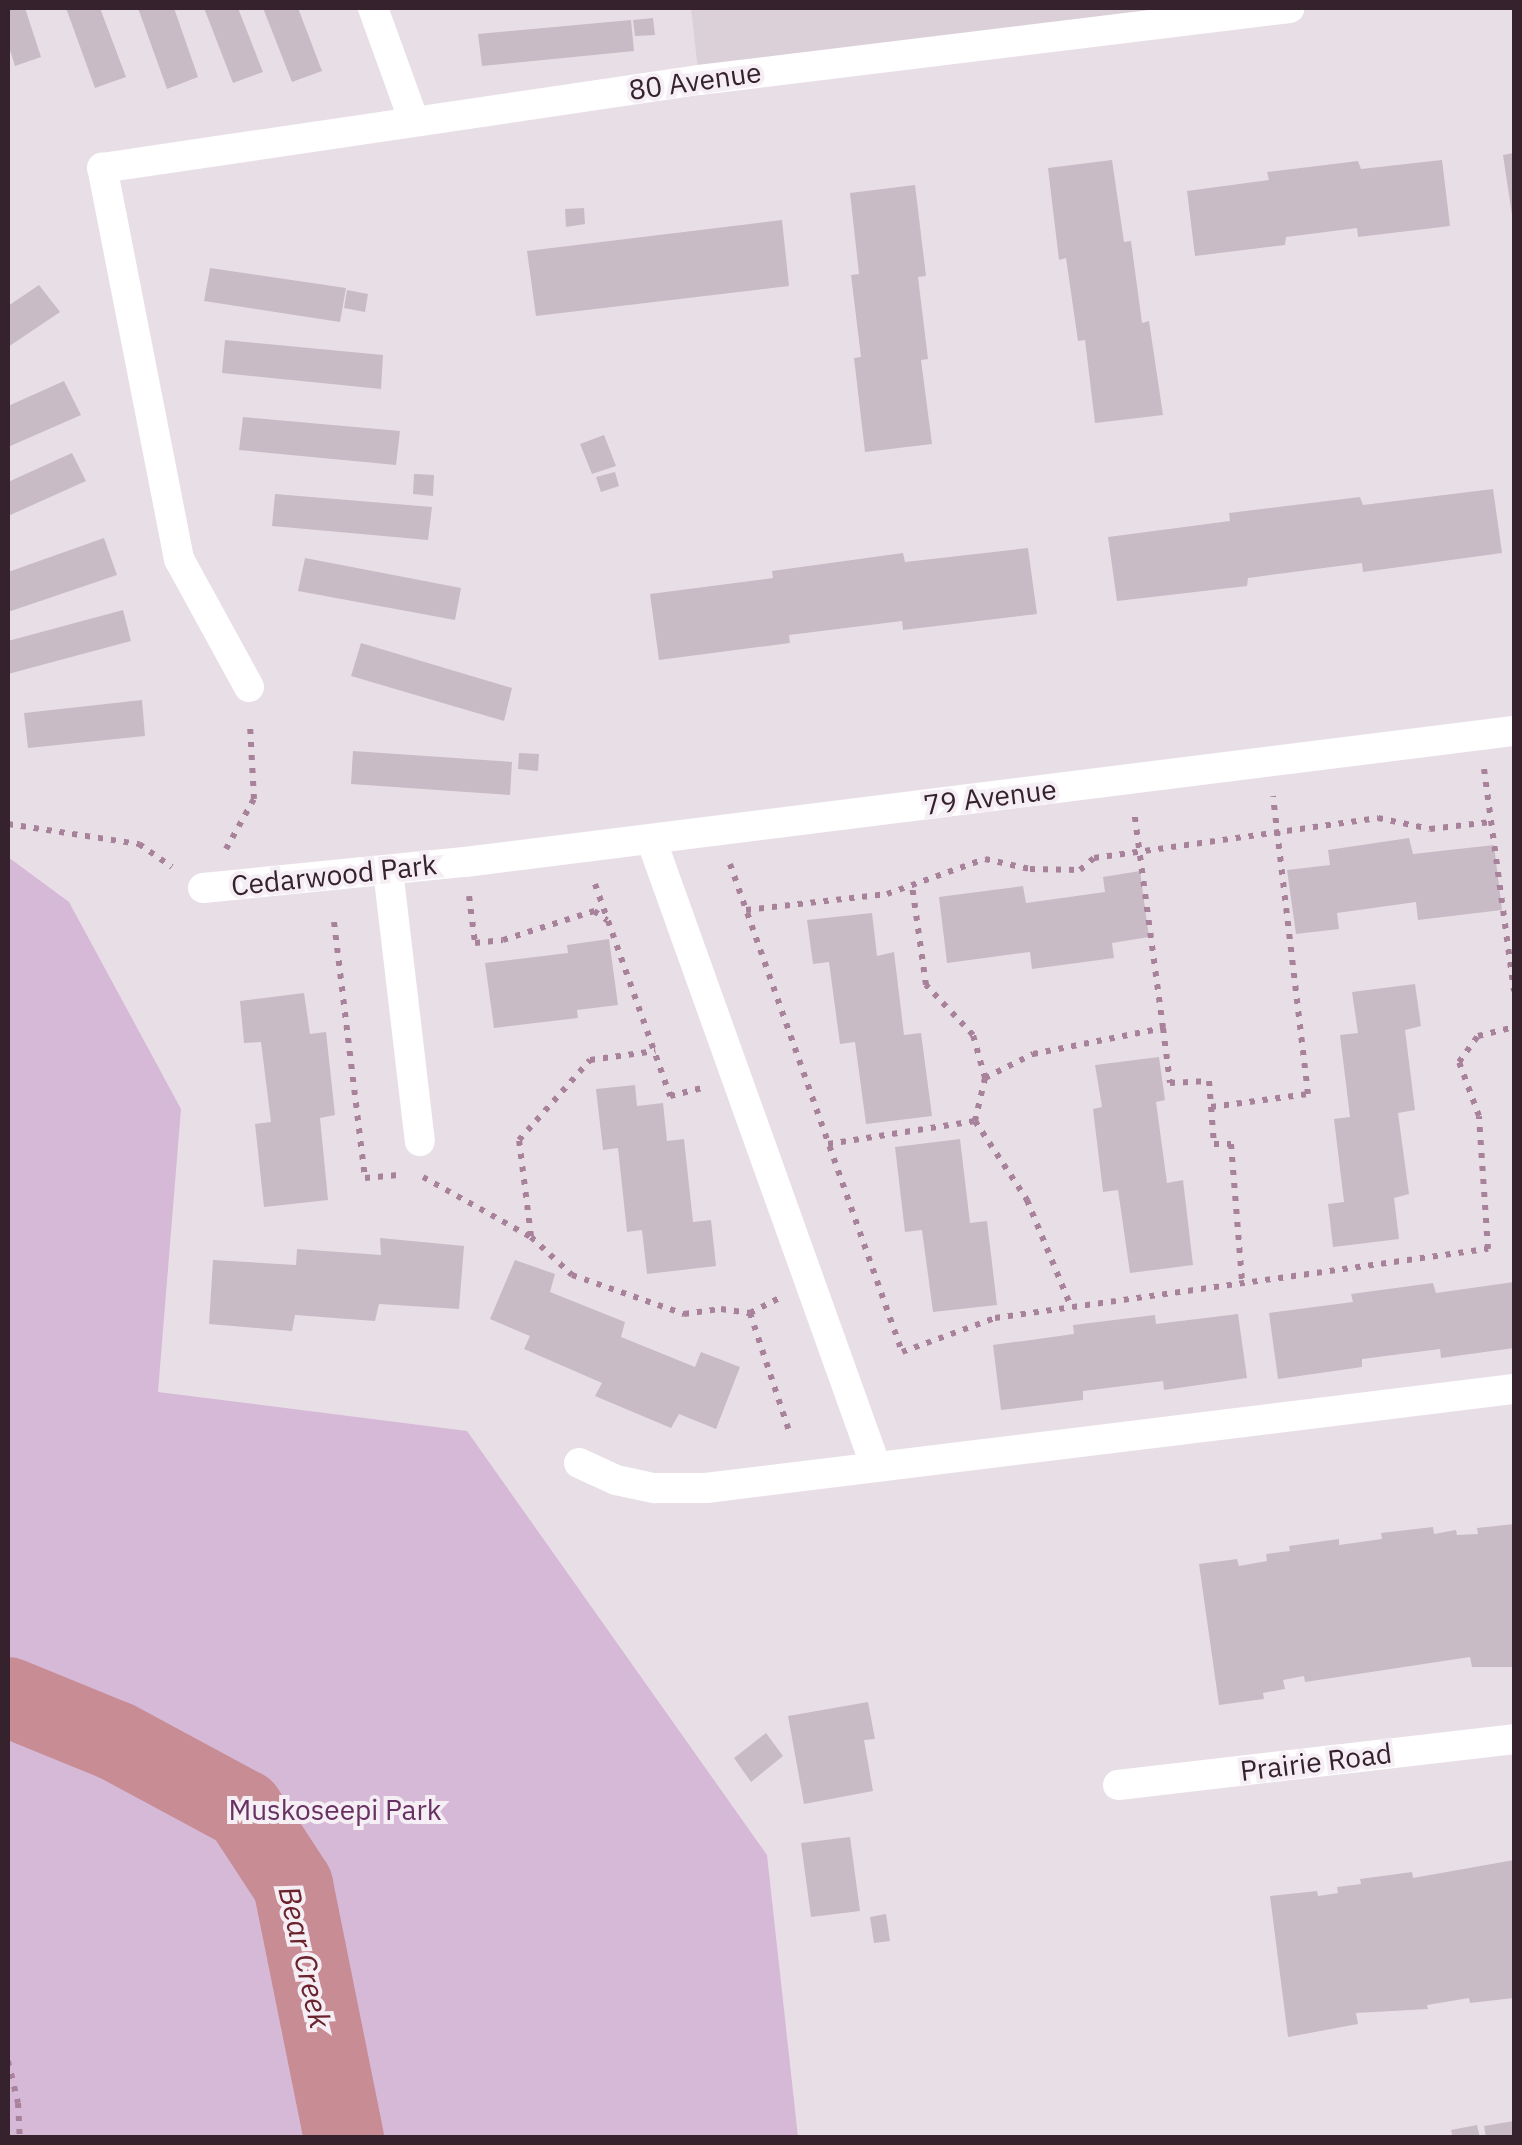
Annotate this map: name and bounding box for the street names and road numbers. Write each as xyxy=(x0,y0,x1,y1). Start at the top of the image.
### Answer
street label: 80 Avenue xyxy=(626,55,764,107)
street label: 79 Avenue xyxy=(922,772,1058,822)
street label: Cedarwood Park xyxy=(230,847,438,903)
street label: Prairie Road xyxy=(1238,1736,1394,1788)

